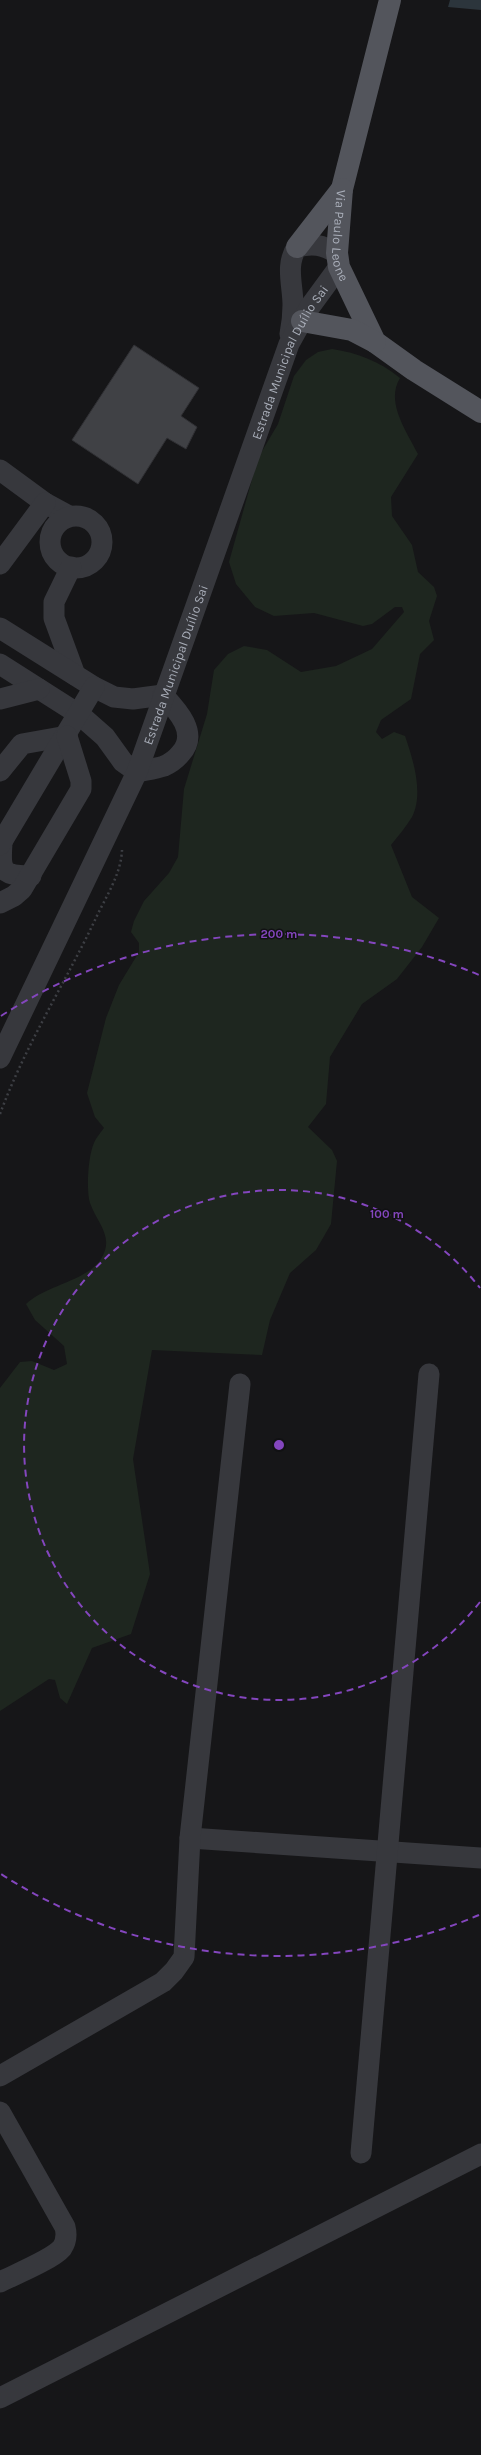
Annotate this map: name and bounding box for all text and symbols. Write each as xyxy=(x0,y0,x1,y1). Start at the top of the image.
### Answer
street label: Via Paulo Leone xyxy=(329,189,352,284)
street label: Estrada Municipal Duílio Sai xyxy=(249,282,331,441)
street label: Estrada Municipal Duílio Sai xyxy=(140,583,211,747)
text: 200 m xyxy=(261,927,297,941)
text: 100 m xyxy=(370,1207,404,1221)
centre of rings xyxy=(272,1438,286,1452)

